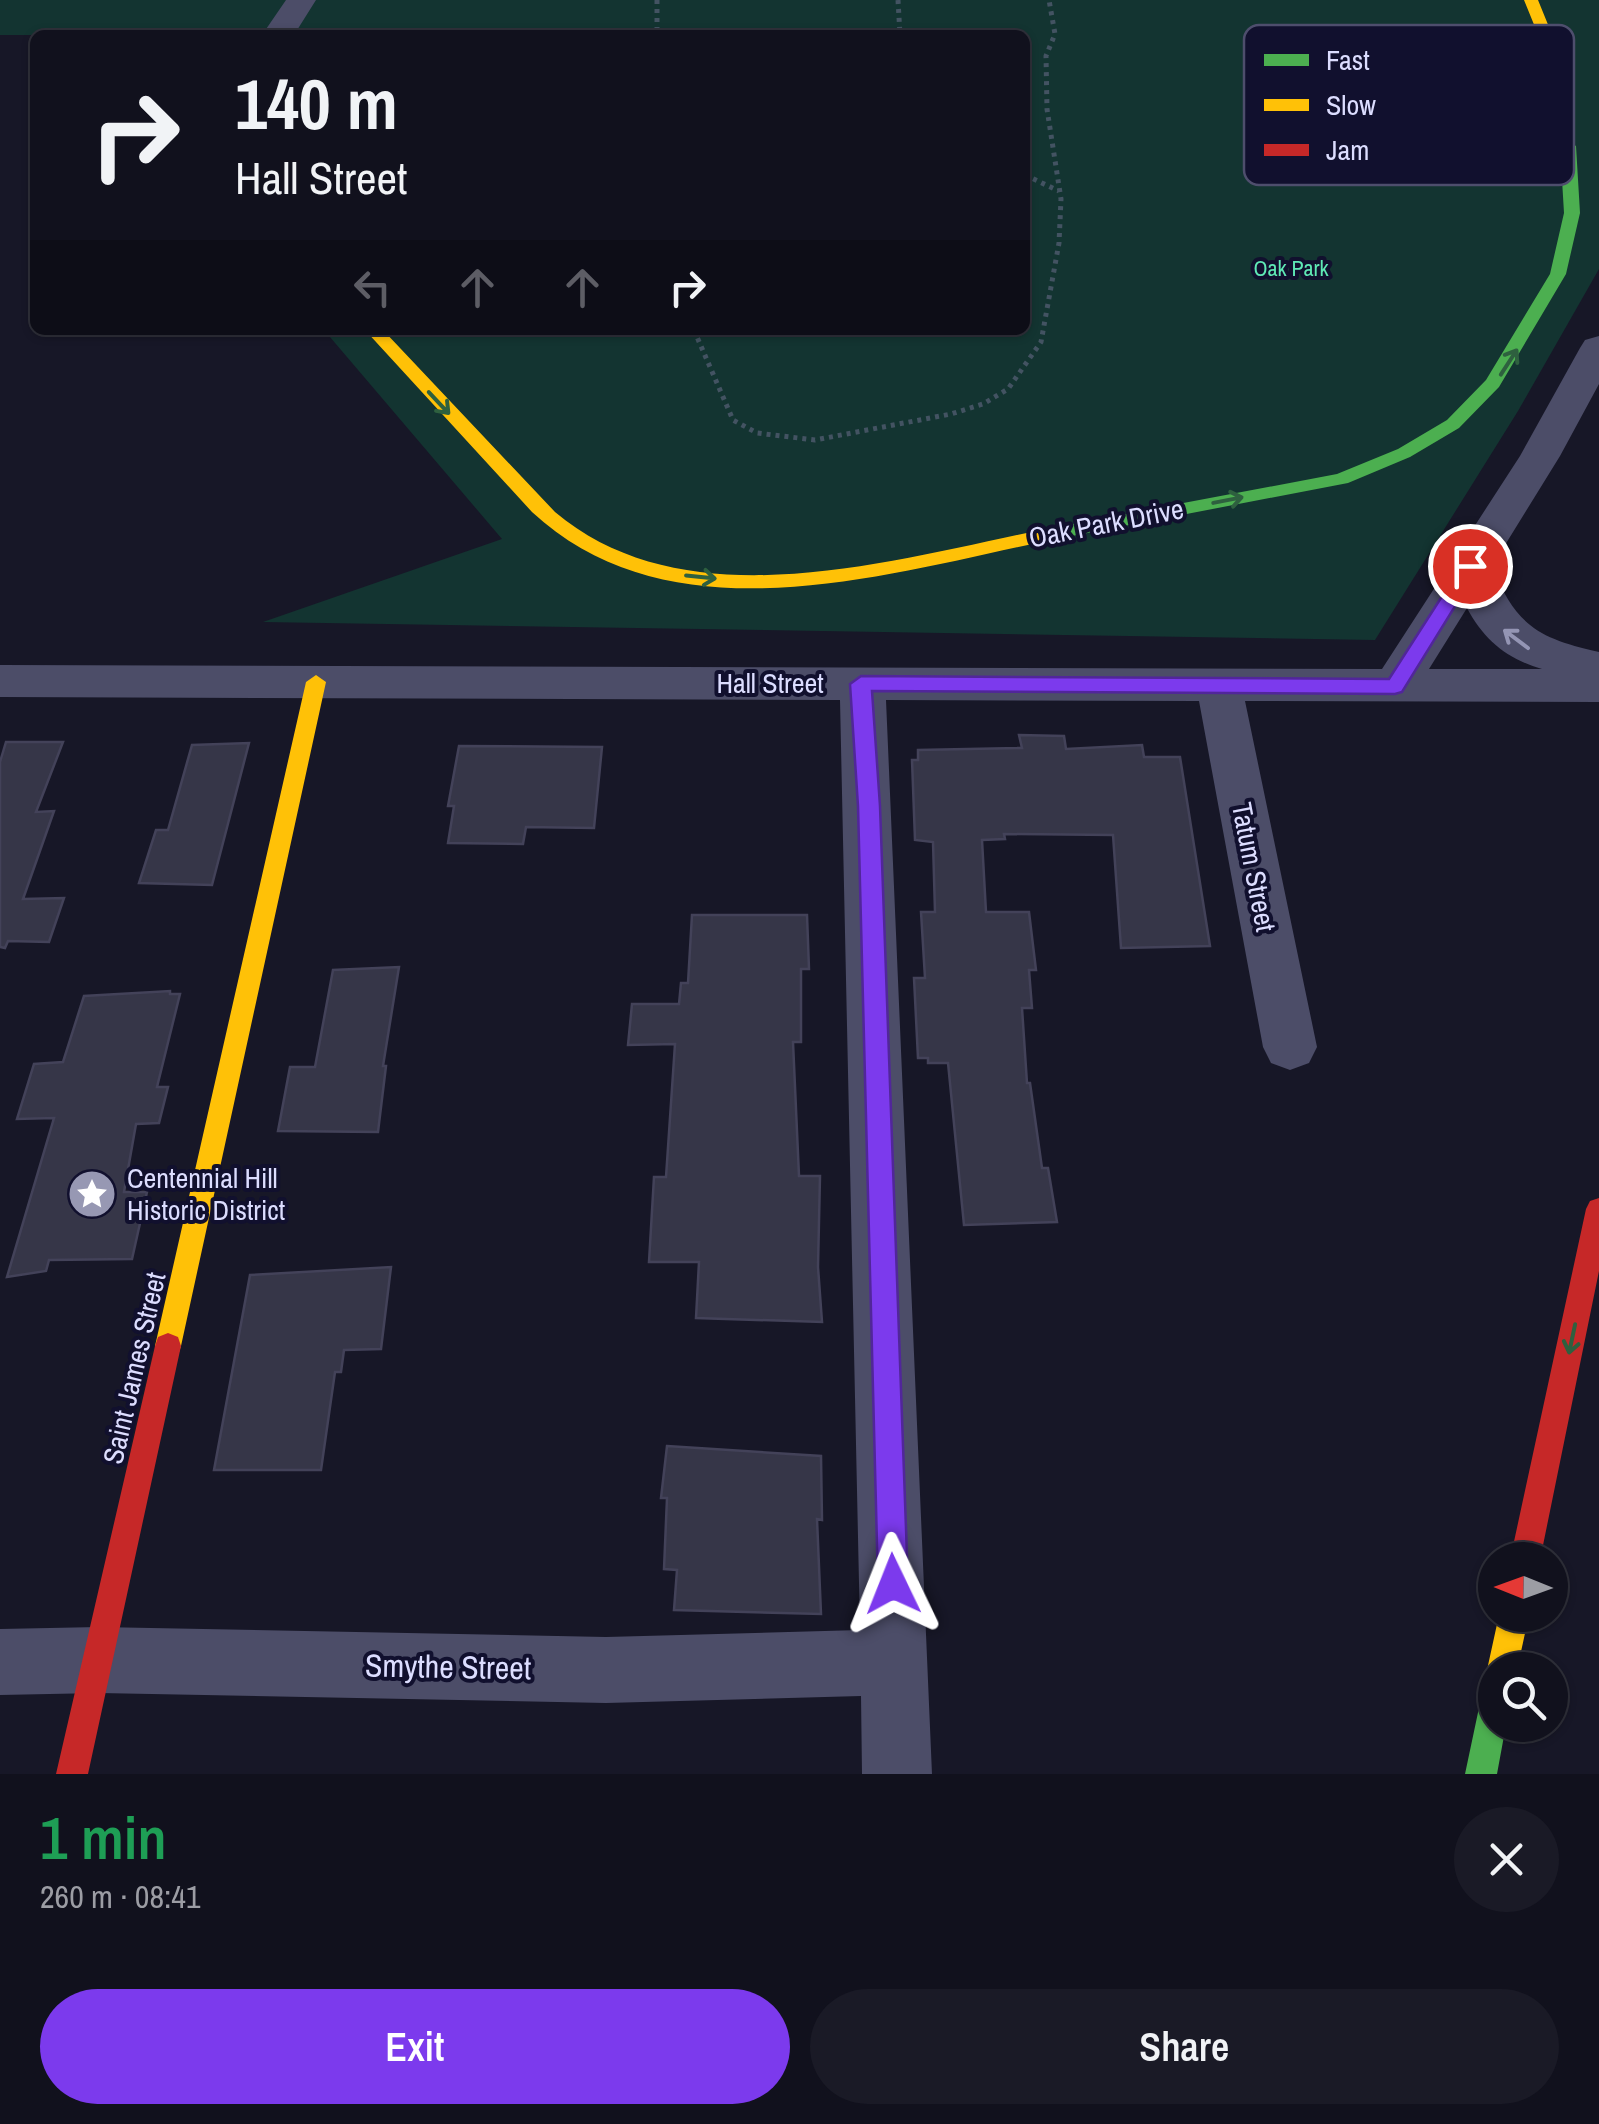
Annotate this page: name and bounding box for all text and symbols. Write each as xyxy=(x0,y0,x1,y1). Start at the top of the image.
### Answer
legend xyxy=(1244,25,1574,185)
text: Fast xyxy=(1326,41,1370,79)
text: 140 m xyxy=(235,57,398,151)
icon: right xyxy=(70,70,200,200)
text: Slow xyxy=(1326,86,1376,124)
text: Jam xyxy=(1326,131,1369,169)
text: Hall Street xyxy=(235,147,407,208)
park label: Oak Park xyxy=(1253,253,1330,283)
icon: left xyxy=(345,260,400,315)
icon: ahead xyxy=(450,260,505,315)
icon: ahead xyxy=(555,260,610,315)
icon: right xyxy=(660,260,715,315)
one-way arrow xyxy=(1498,348,1519,376)
one-way arrow xyxy=(427,390,451,414)
street label: Oak Park Drive xyxy=(1025,489,1187,557)
one-way arrow xyxy=(1211,490,1244,509)
pin xyxy=(1428,524,1513,609)
icon: arrive xyxy=(1443,539,1498,594)
one-way arrow xyxy=(684,568,717,587)
one-way arrow xyxy=(1503,629,1531,650)
street label: Hall Street xyxy=(716,664,824,702)
street label: Tatum Street xyxy=(1223,799,1285,935)
place label: Centennial Hill Historic District xyxy=(127,1159,285,1229)
place icon: Centennial Hill Historic District xyxy=(66,1168,118,1220)
street label: Saint James Street xyxy=(94,1269,174,1467)
one-way arrow xyxy=(1561,1322,1580,1354)
position arrow xyxy=(841,1532,945,1636)
north arrow xyxy=(1478,1542,1568,1632)
map controls xyxy=(1478,1542,1568,1742)
street label: Smythe Street xyxy=(365,1644,532,1689)
button: search xyxy=(1478,1652,1568,1742)
text: 1 min xyxy=(40,1797,167,1878)
button: close xyxy=(1454,1807,1559,1912)
text: 260 m · 08:41 xyxy=(40,1875,200,1918)
button: Exit xyxy=(40,1989,790,2104)
button: Share xyxy=(810,1989,1559,2104)

